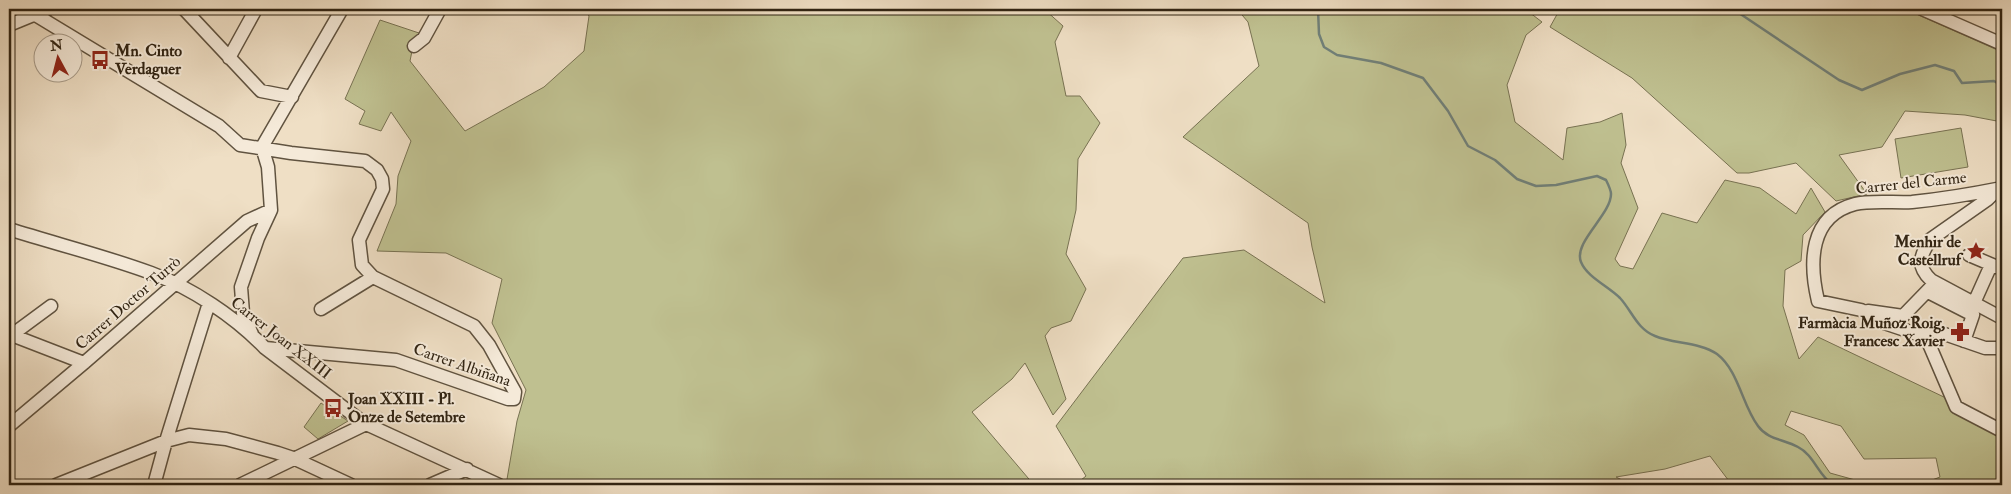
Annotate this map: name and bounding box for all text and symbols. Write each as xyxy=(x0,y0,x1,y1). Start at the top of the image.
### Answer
north arrow xyxy=(32,32,82,82)
text: N xyxy=(48,36,64,55)
place label: Mn. Cinto Verdaguer xyxy=(114,41,182,80)
bus stop icon: Mn. Cinto Verdaguer xyxy=(89,49,111,71)
street label: Carrer del Carme xyxy=(1855,167,1968,199)
place label: Menhir de Castellruf xyxy=(1893,232,1964,270)
place icon: Menhir de Castellruf xyxy=(1965,240,1987,262)
street label: Carrer Doctor Turrò xyxy=(71,251,185,354)
street label: Carrer Joan XXIII xyxy=(226,292,335,384)
place label: Farmàcia Muñoz Roig, Francesc Xavier xyxy=(1798,313,1946,351)
pharmacy icon: Farmàcia Muñoz Roig, Francesc Xavier xyxy=(1949,321,1971,343)
street label: Carrer Albiñana xyxy=(411,339,514,391)
place label: Joan XXIII - Pl. Onze de Setembre xyxy=(347,389,466,427)
bus stop icon: Joan XXIII - Pl. Onze de Setembre xyxy=(322,397,344,419)

